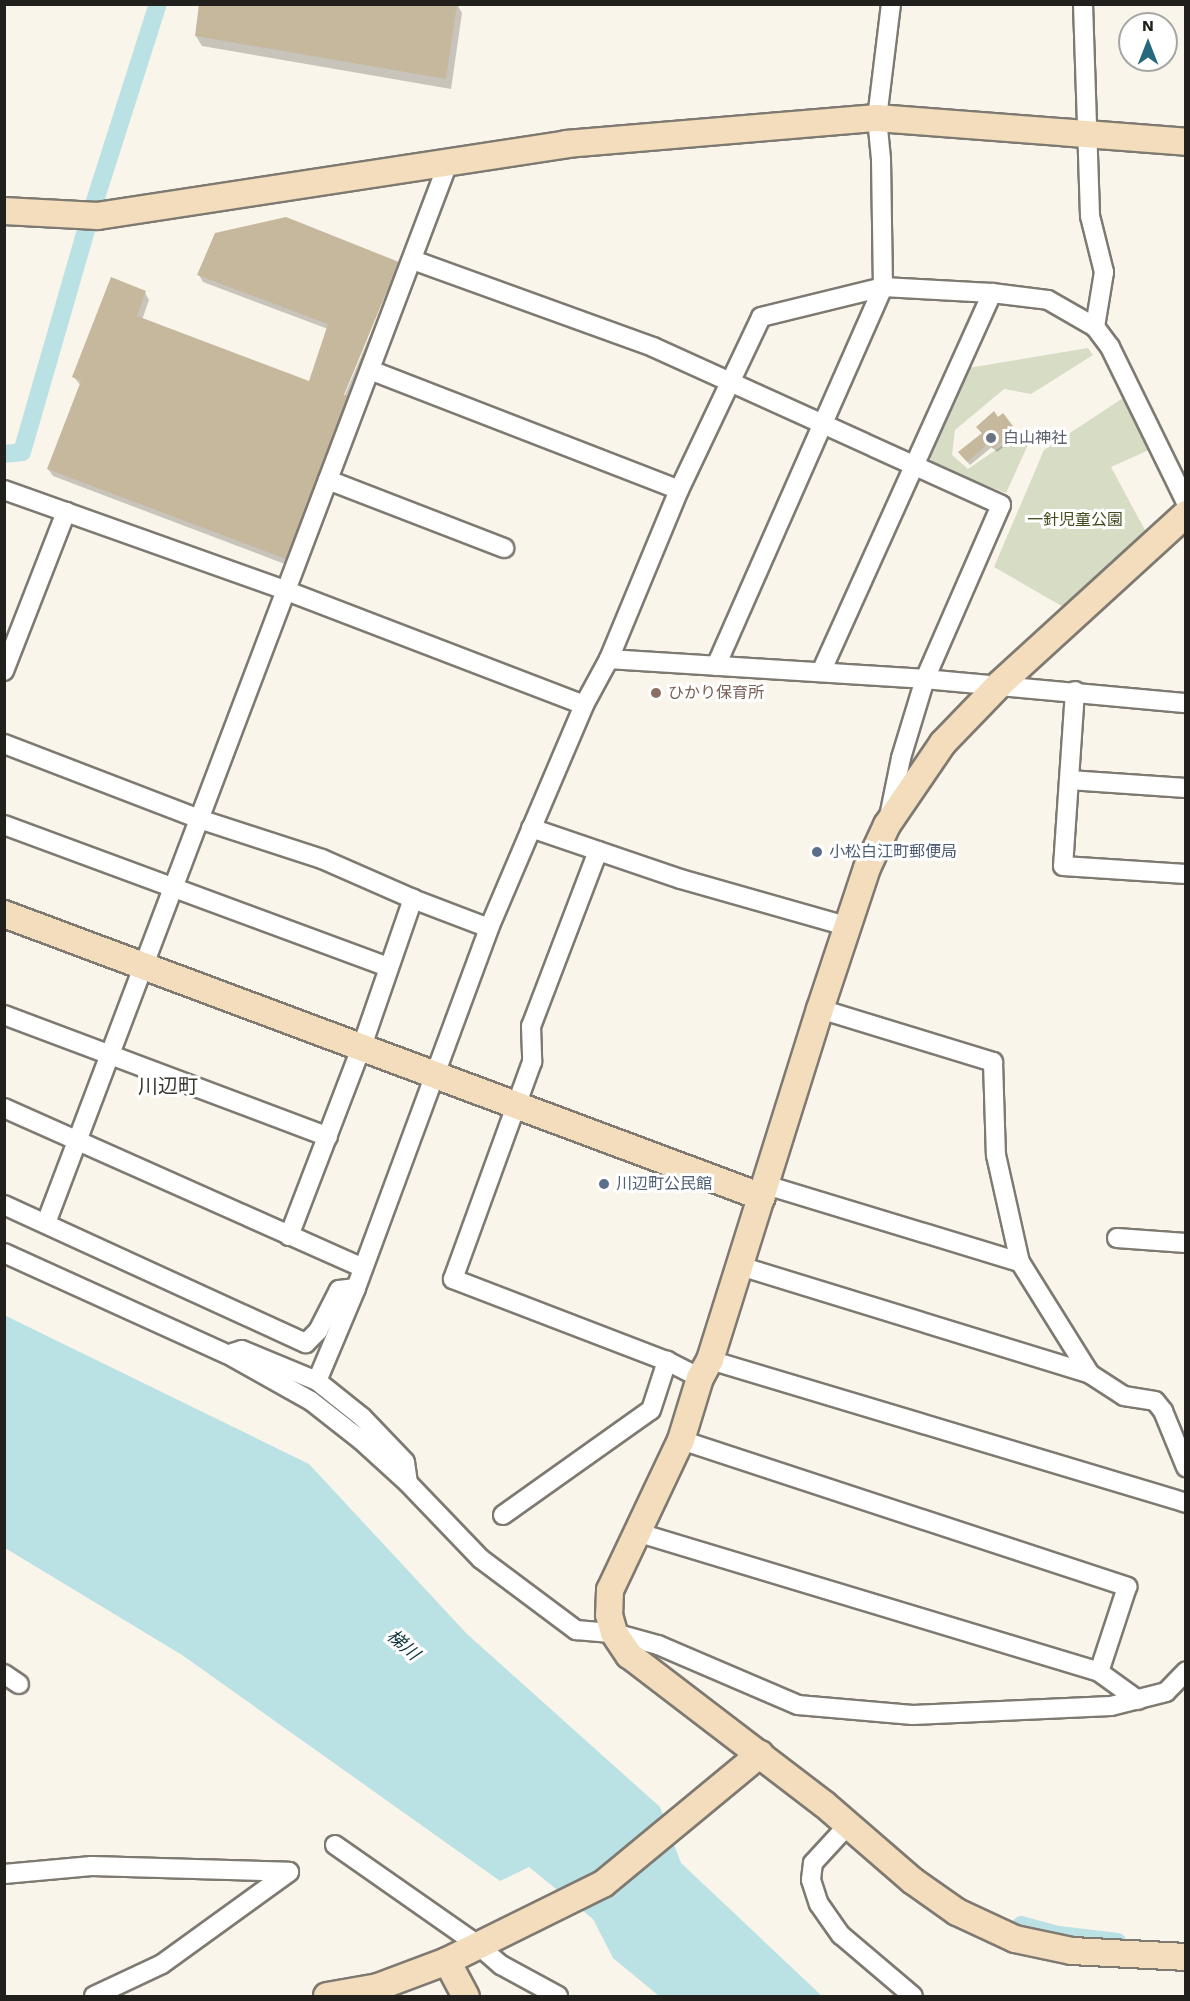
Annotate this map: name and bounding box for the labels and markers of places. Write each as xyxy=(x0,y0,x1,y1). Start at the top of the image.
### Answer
place label: 白山神社 xyxy=(1003,428,1067,448)
marker: 白山神社 xyxy=(984,431,998,445)
place label: ひかり保育所 xyxy=(668,683,764,703)
marker: ひかり保育所 xyxy=(649,686,663,700)
place label: 小松白江町郵便局 xyxy=(829,842,957,862)
marker: 小松白江町郵便局 xyxy=(810,845,824,859)
place label: 川辺町公民館 xyxy=(616,1174,712,1194)
marker: 川辺町公民館 xyxy=(597,1177,611,1191)

